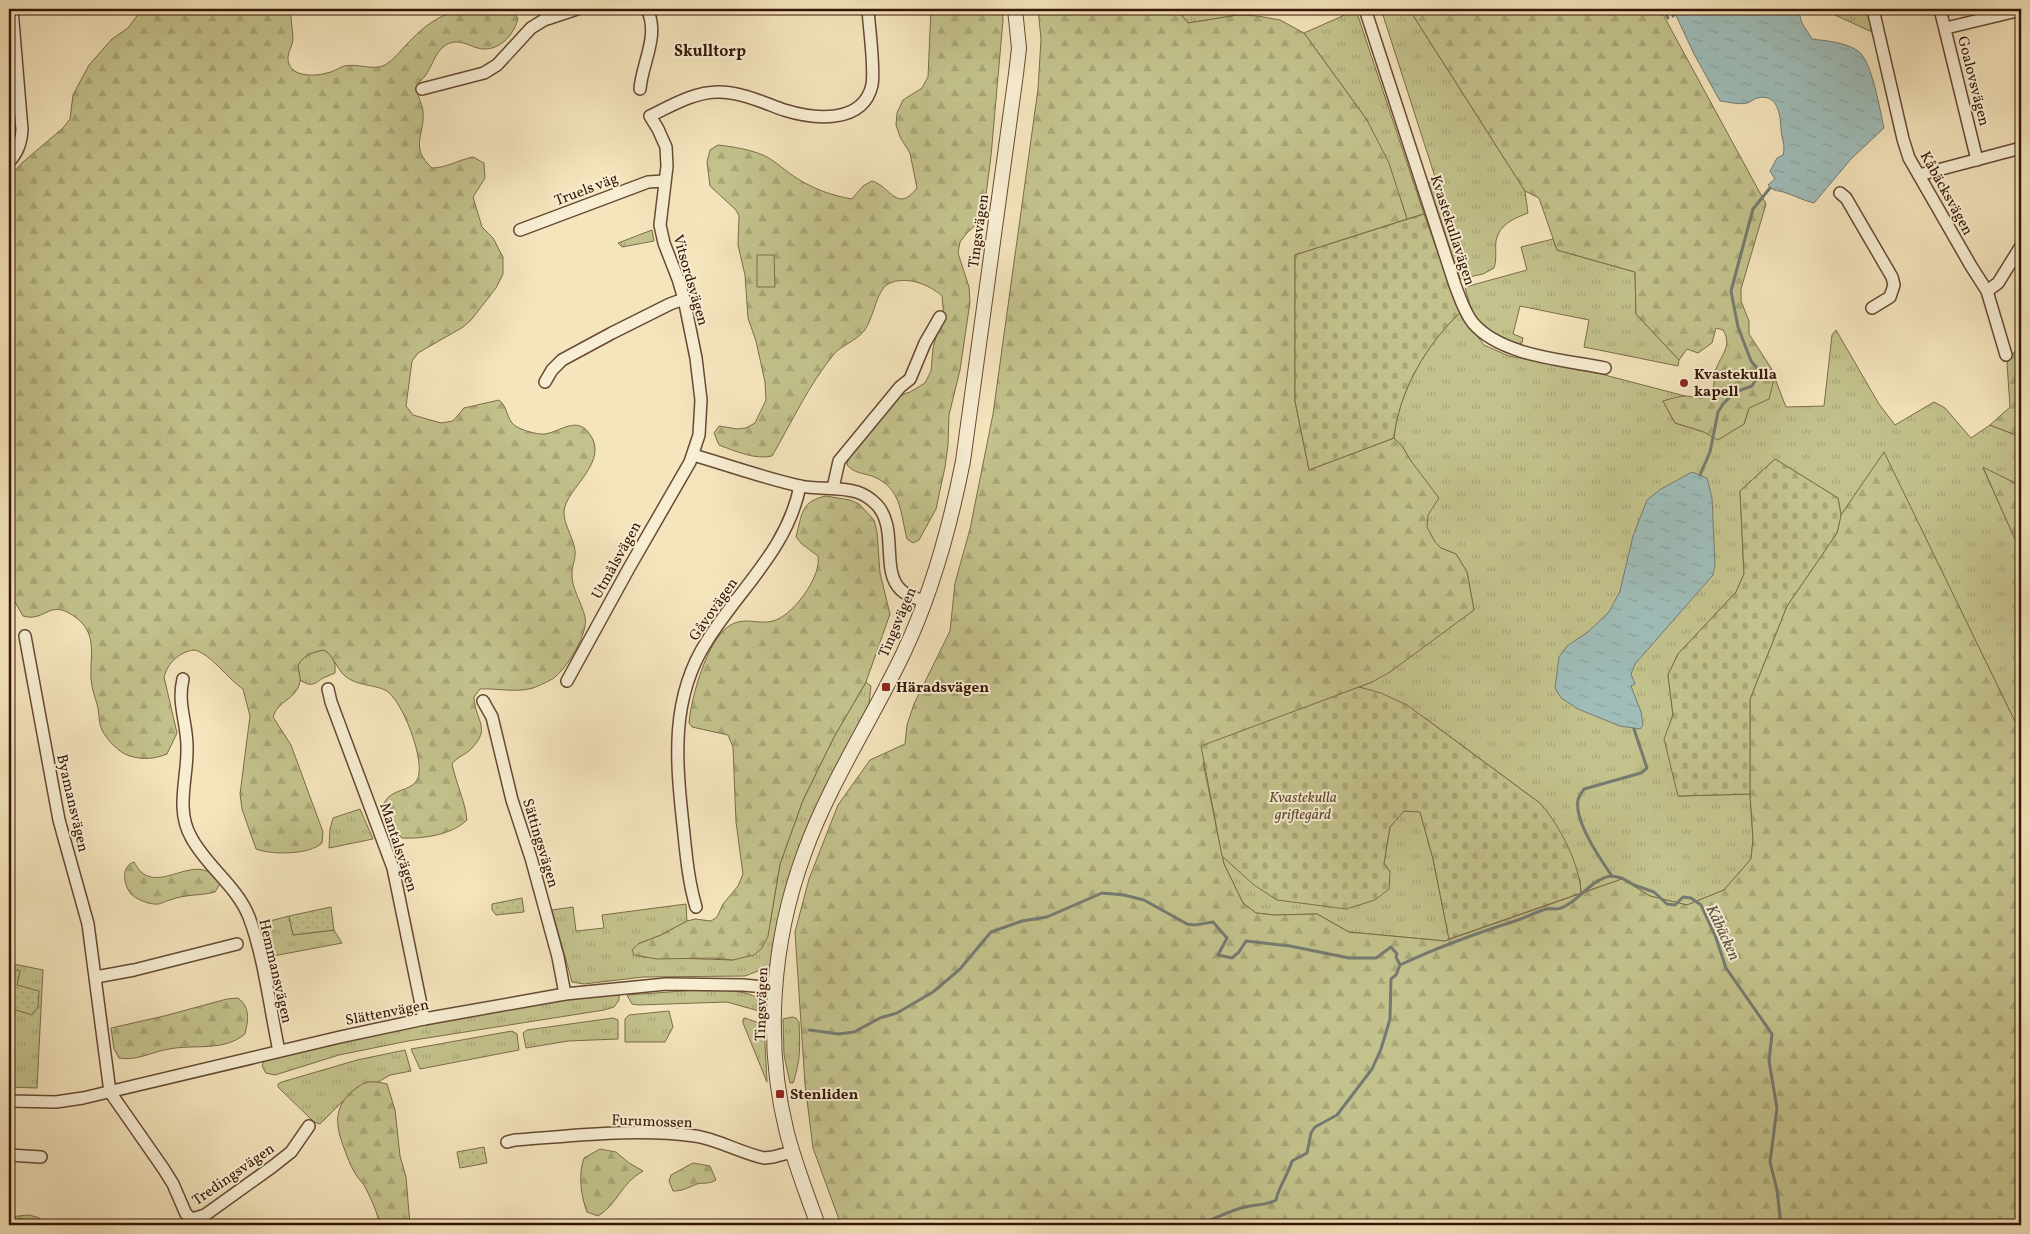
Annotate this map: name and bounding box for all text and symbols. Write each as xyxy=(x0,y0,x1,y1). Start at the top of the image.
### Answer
street label: Goalovsvägen xyxy=(1951,34,1994,129)
district label: Skulltorp xyxy=(674,41,746,63)
street label: Kåbäcksvägen xyxy=(1914,148,1977,240)
street label: Truels väg xyxy=(552,169,622,212)
street label: Kvastekullavägen xyxy=(1424,173,1479,288)
street label: Tingsvägen xyxy=(964,193,995,270)
street label: Vitsordsvägen xyxy=(667,232,713,328)
place label: Kvastekulla kapell xyxy=(1694,365,1777,403)
marker: Kvastekulla kapell xyxy=(1678,377,1690,389)
street label: Utmålsvägen xyxy=(587,518,647,603)
street label: Gåvovägen xyxy=(685,574,744,646)
street label: Tingsvägen xyxy=(874,584,923,661)
place label: Häradsvägen xyxy=(896,678,989,699)
marker: Häradsvägen xyxy=(880,681,892,693)
street label: Byamansvägen xyxy=(50,752,93,854)
park label: Kvastekulla griftegård xyxy=(1269,788,1337,826)
street label: Sättingsvägen xyxy=(516,796,563,891)
street label: Mantalsvägen xyxy=(373,800,422,895)
water label: Kåbäcken xyxy=(1700,901,1745,964)
street label: Hemmansvägen xyxy=(252,917,297,1026)
street label: Tingsvägen xyxy=(751,966,774,1042)
street label: Slättenvägen xyxy=(344,995,431,1032)
place label: Stenliden xyxy=(790,1085,858,1106)
marker: Stenliden xyxy=(774,1088,786,1100)
street label: Furumossen xyxy=(611,1111,693,1134)
street label: Tredingsvägen xyxy=(188,1139,279,1211)

